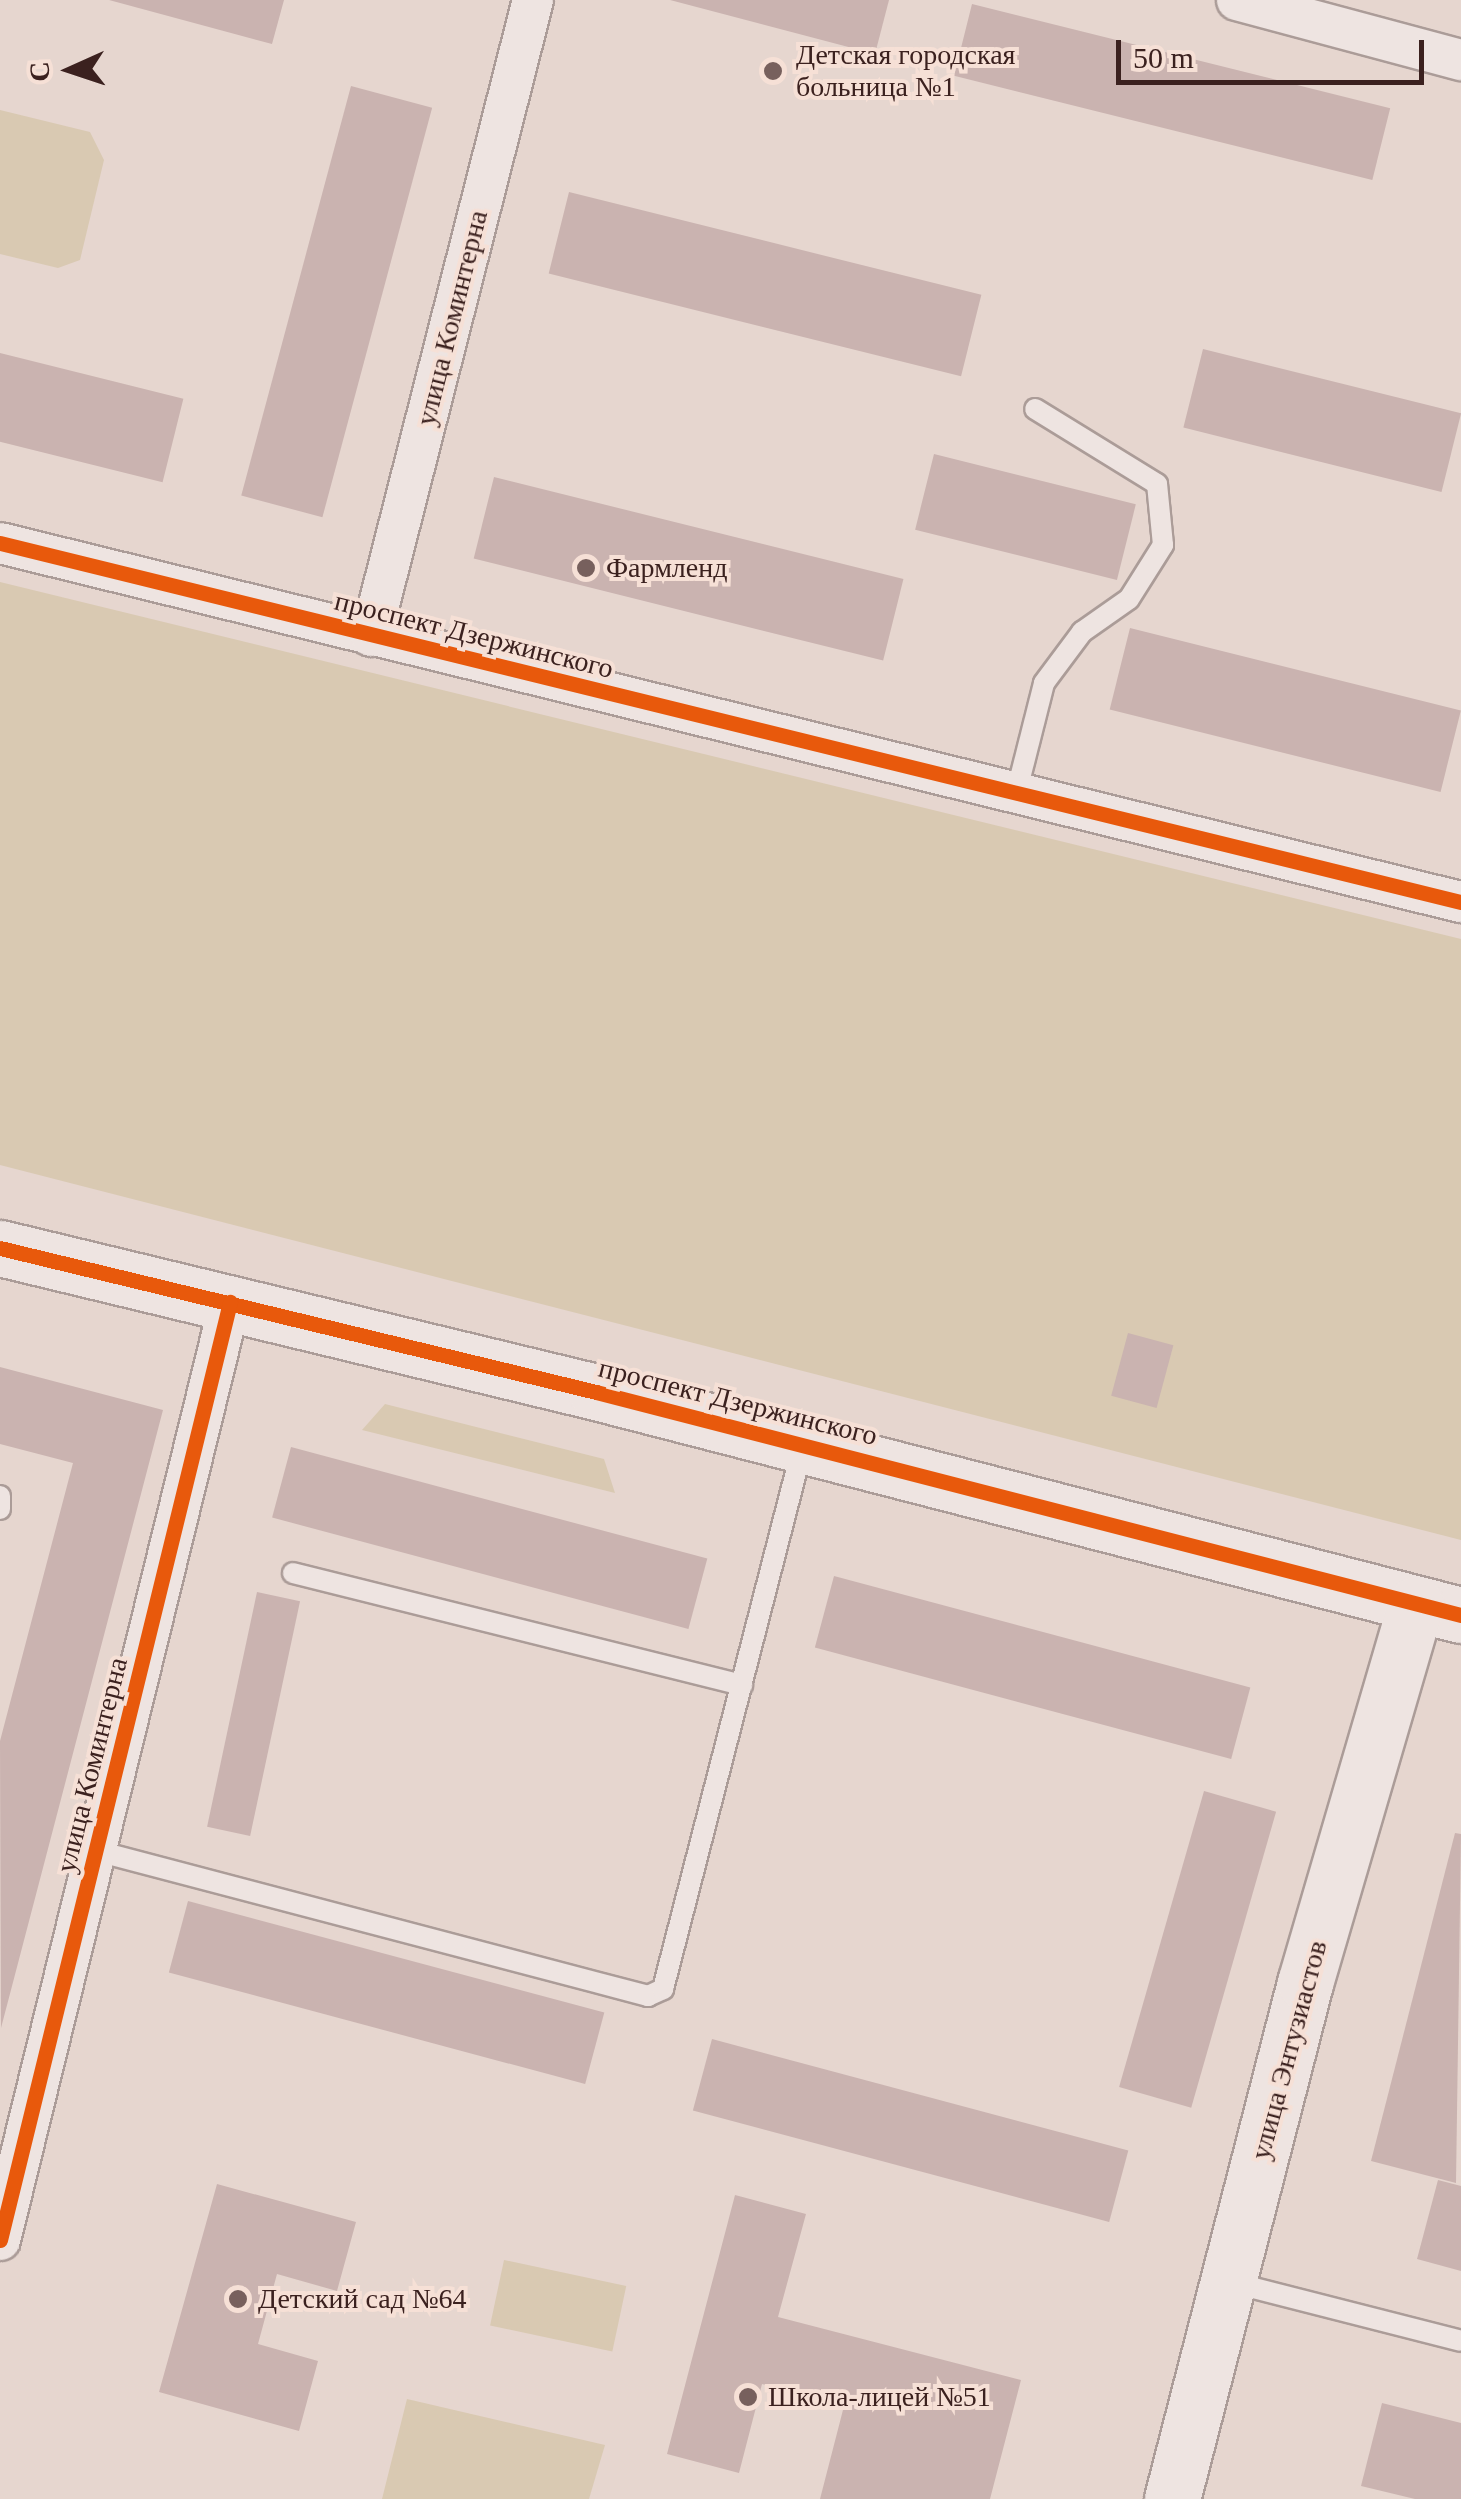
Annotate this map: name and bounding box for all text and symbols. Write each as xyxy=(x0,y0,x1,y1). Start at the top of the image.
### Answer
north arrow xyxy=(20,20,120,120)
scale bar xyxy=(1121,20,1428,82)
place label: Детская городская больница №1 xyxy=(796,38,1016,104)
text: 50 m xyxy=(1133,41,1194,74)
marker: Детская городская больница №1 xyxy=(760,58,786,84)
text: С xyxy=(24,61,56,83)
street label: улица Коминтерна xyxy=(409,207,495,429)
place label: Фармленд xyxy=(606,551,727,585)
marker: Фармленд xyxy=(575,557,597,579)
street label: проспект Дзержинского xyxy=(331,584,617,686)
street label: проспект Дзержинского xyxy=(595,1351,881,1453)
street label: улица Коминтерна xyxy=(49,1654,135,1876)
street label: улица Энтузиастов xyxy=(1244,1937,1334,2163)
place label: Детский сад №64 xyxy=(258,2282,467,2316)
marker: Детский сад №64 xyxy=(227,2288,249,2310)
place label: Школа-лицей №51 xyxy=(768,2380,991,2414)
marker: Школа-лицей №51 xyxy=(737,2386,759,2408)

